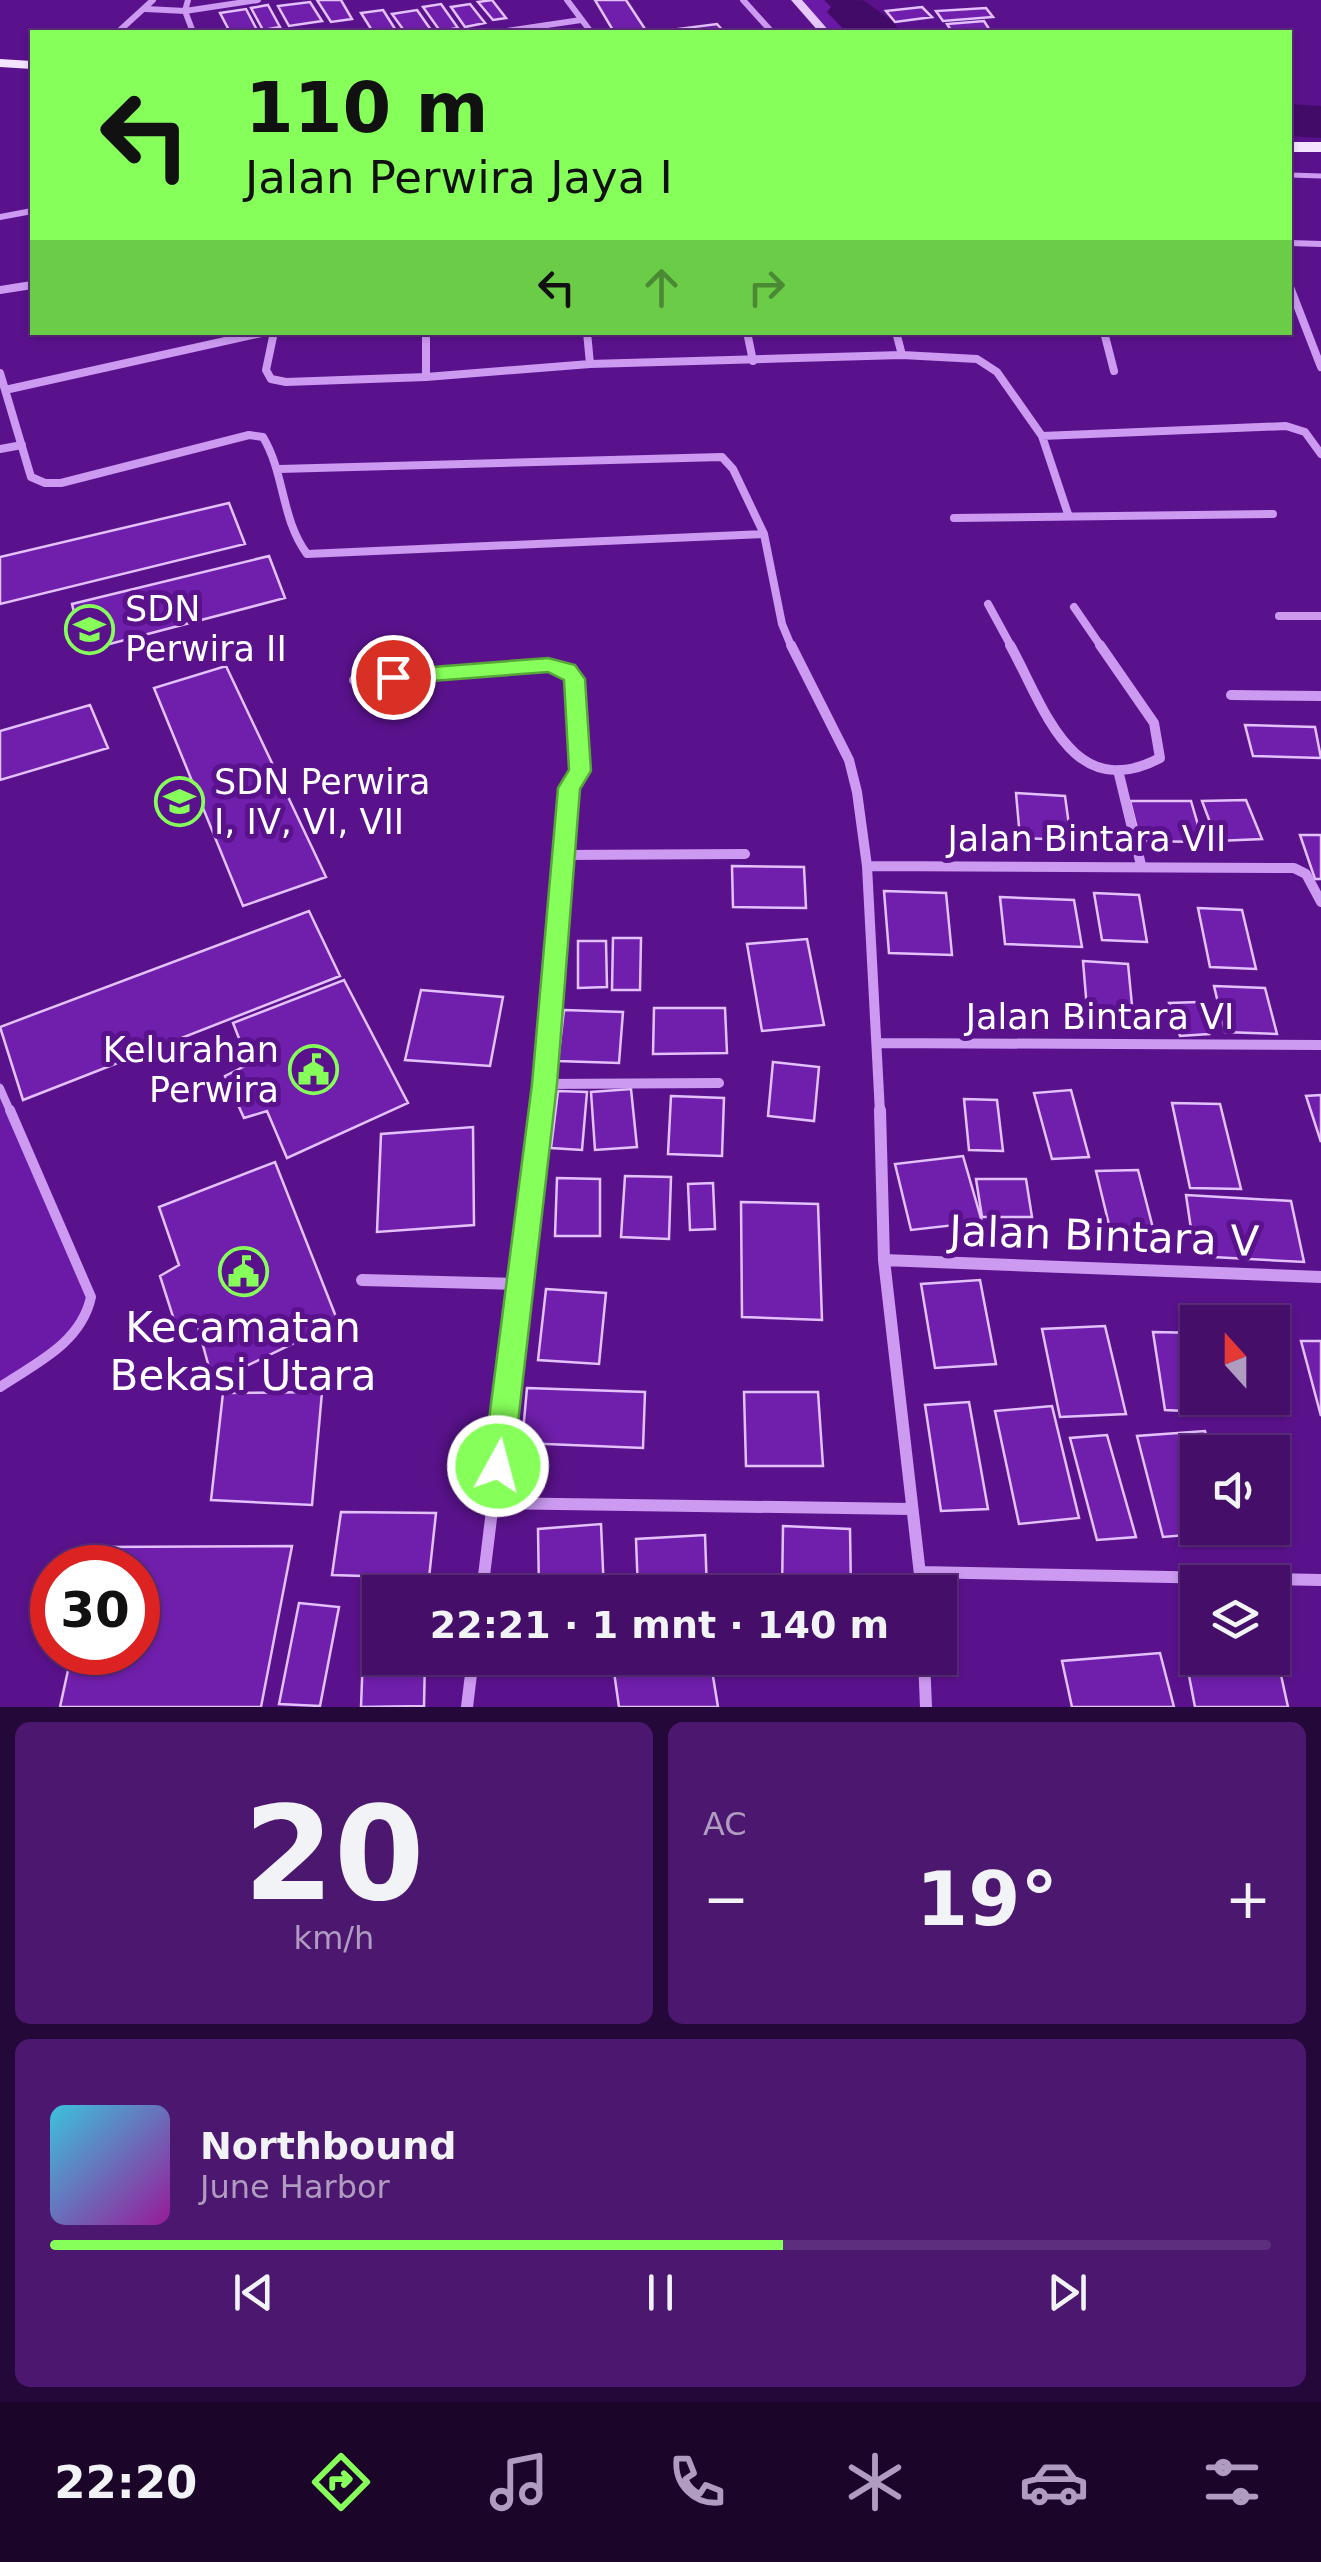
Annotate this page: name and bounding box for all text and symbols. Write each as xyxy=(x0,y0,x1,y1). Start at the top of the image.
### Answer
text: 110 m xyxy=(245,67,488,149)
icon: left xyxy=(80,70,210,200)
text: Jalan Perwira Jaya I xyxy=(245,151,673,204)
icon: left xyxy=(529,260,584,315)
icon: ahead xyxy=(634,260,689,315)
icon: right xyxy=(739,260,794,315)
place label: SDN Perwira II xyxy=(125,589,287,669)
school or university icon: SDN Perwira II xyxy=(64,603,116,655)
pin xyxy=(351,635,436,720)
icon: arrive xyxy=(366,650,421,705)
place label: SDN Perwira I, IV, VI, VII xyxy=(214,762,430,842)
school or university icon: SDN Perwira I, IV, VI, VII xyxy=(153,776,205,828)
street label: Jalan Bintara VII xyxy=(946,819,1226,859)
street label: Jalan Bintara VI xyxy=(964,997,1234,1037)
place label: Kelurahan Perwira xyxy=(103,1030,279,1110)
public building icon: Kelurahan Perwira xyxy=(288,1044,340,1096)
street label: Jalan Bintara V xyxy=(945,1206,1260,1266)
public building icon: Kecamatan Bekasi Utara xyxy=(217,1245,269,1297)
place label: Kecamatan Bekasi Utara xyxy=(110,1303,376,1400)
north arrow xyxy=(1180,1305,1290,1415)
map controls xyxy=(1180,1305,1290,1675)
position arrow xyxy=(446,1414,550,1518)
button: sound xyxy=(1180,1435,1290,1545)
speed limit sign: 30 xyxy=(30,1545,160,1675)
button: layers xyxy=(1180,1565,1290,1675)
text: 22:21 · 1 mnt · 140 m xyxy=(430,1603,889,1647)
text: 20 xyxy=(244,1778,424,1930)
text: AC xyxy=(703,1805,747,1843)
text: 19° xyxy=(916,1855,1058,1943)
text: − xyxy=(703,1867,749,1931)
text: + xyxy=(1225,1867,1271,1931)
text: km/h xyxy=(294,1919,374,1957)
text: Northbound xyxy=(200,2124,456,2168)
text: June Harbor xyxy=(200,2168,390,2206)
icon: previous xyxy=(226,2265,281,2320)
icon: pause xyxy=(633,2265,688,2320)
icon: next xyxy=(1040,2265,1095,2320)
icon: directions xyxy=(306,2447,376,2517)
icon: music xyxy=(484,2447,554,2517)
icon: phone xyxy=(662,2447,732,2517)
icon: climate xyxy=(840,2447,910,2517)
icon: car xyxy=(1019,2447,1089,2517)
icon: filters xyxy=(1197,2447,1267,2517)
text: 22:20 xyxy=(54,2456,197,2509)

